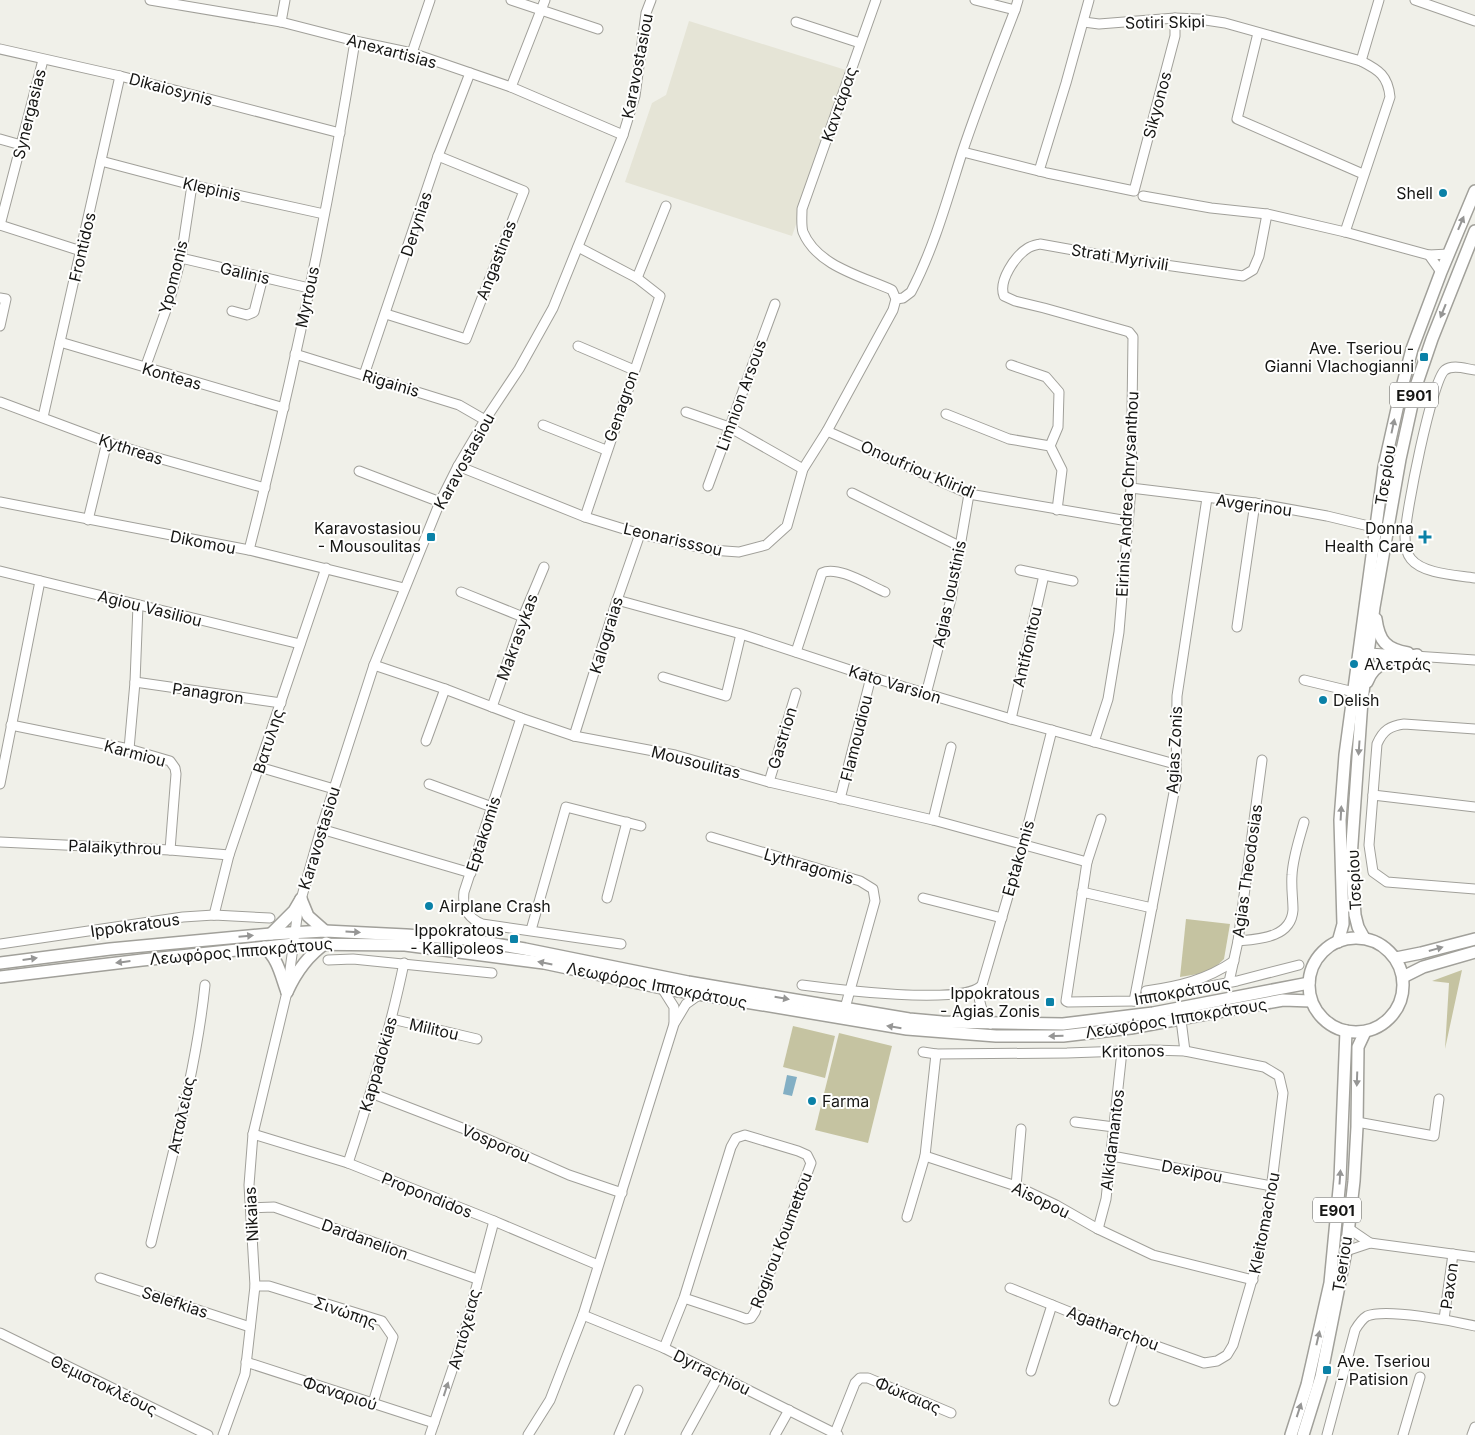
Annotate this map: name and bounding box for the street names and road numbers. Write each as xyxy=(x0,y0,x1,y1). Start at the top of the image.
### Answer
street label: Sotiri Skipi xyxy=(1125,11,1205,33)
street label: Karavostasiou xyxy=(617,12,657,120)
street label: Anexartisias xyxy=(345,29,439,73)
street label: Καντάρας xyxy=(817,64,861,144)
street label: Synergasias xyxy=(8,67,50,161)
street label: Dikaiosynis xyxy=(127,68,215,110)
street label: Sikyonos xyxy=(1138,69,1176,141)
street label: Klepinis xyxy=(181,173,243,205)
street label: Derynias xyxy=(396,189,436,259)
street label: Frontidos xyxy=(64,210,100,284)
street label: Angastinas xyxy=(472,217,520,303)
street label: Ypomonis xyxy=(154,238,192,316)
street label: Strati Myrivili xyxy=(1070,239,1170,275)
street label: Galinis xyxy=(218,258,272,288)
street label: Myrtous xyxy=(291,264,323,330)
street label: Limnion Arsous xyxy=(712,337,770,453)
street label: Konteas xyxy=(140,358,204,394)
street label: Rigainis xyxy=(360,365,422,401)
street label: Genagron xyxy=(599,368,643,444)
road number: E901 xyxy=(1390,382,1438,408)
street label: Eirinis Andrea Chrysanthou xyxy=(1112,391,1142,597)
street label: Karavostasiou xyxy=(429,409,499,513)
street label: Kythreas xyxy=(96,429,166,469)
street label: Onoufriou Kliridi xyxy=(858,436,978,502)
street label: Τσερίου xyxy=(1370,443,1400,507)
street label: Avgerinou xyxy=(1215,490,1293,520)
street label: Leonarisssou xyxy=(622,518,724,560)
street label: Dikomou xyxy=(168,526,238,558)
street label: Agias Ioustinis xyxy=(928,538,970,650)
street label: Agiou Vasiliou xyxy=(96,585,204,631)
street label: Makrasykas xyxy=(492,591,542,683)
street label: Kalograias xyxy=(585,594,627,676)
street label: Antifonitou xyxy=(1008,605,1046,689)
street label: Kato Varsion xyxy=(846,660,944,708)
street label: Panagron xyxy=(171,678,245,708)
street label: Flamoudiou xyxy=(836,693,876,783)
street label: Gastrion xyxy=(763,705,801,771)
street label: Agias Zonis xyxy=(1162,705,1186,795)
street label: Βατυλης xyxy=(248,706,288,776)
street label: Karmiou xyxy=(102,735,168,771)
street label: Mousoulitas xyxy=(649,741,743,783)
street label: Karavostasiou xyxy=(294,784,344,892)
street label: Eptakomis xyxy=(461,794,505,874)
street label: Agias Theodosias xyxy=(1228,803,1266,939)
street label: Eptakomis xyxy=(998,818,1038,898)
street label: Palaikythrou xyxy=(68,835,162,859)
street label: Lythragomis xyxy=(762,844,856,888)
street label: Τσερίου xyxy=(1342,849,1366,911)
street label: Ippokratous xyxy=(89,909,181,941)
street label: Λεωφόρος Ιπποκράτους xyxy=(149,933,333,969)
street label: Λεωφόρος Ιπποκράτους xyxy=(565,958,749,1012)
street label: Ιπποκράτους xyxy=(1132,973,1232,1009)
street label: Λεωφόρος Ιπποκράτους xyxy=(1084,994,1268,1042)
street label: Kappadokias xyxy=(355,1014,401,1114)
street label: Militou xyxy=(407,1014,461,1044)
street label: Kritonos xyxy=(1101,1040,1165,1062)
street label: Ατταλείας xyxy=(163,1075,199,1155)
street label: Alkidamantos xyxy=(1096,1088,1128,1192)
street label: Vosporou xyxy=(459,1120,533,1166)
street label: Dexipou xyxy=(1160,1155,1224,1187)
street label: Propondidos xyxy=(379,1168,475,1222)
street label: Rogirou Koumettou xyxy=(746,1169,816,1311)
street label: Kleitomachou xyxy=(1244,1170,1284,1276)
street label: Aisopou xyxy=(1009,1177,1073,1223)
street label: Nikaias xyxy=(240,1186,262,1242)
road number: E901 xyxy=(1313,1198,1361,1222)
street label: Dardanelion xyxy=(319,1214,411,1264)
street label: Tseriou xyxy=(1328,1235,1356,1293)
street label: Paxon xyxy=(1436,1262,1462,1310)
street label: Selefkias xyxy=(139,1282,211,1322)
street label: Αντιόχειας xyxy=(444,1287,484,1371)
street label: Σινώπης xyxy=(312,1292,380,1332)
street label: Agatharchou xyxy=(1064,1301,1162,1355)
street label: Dyrrachiou xyxy=(670,1345,754,1399)
street label: Θεμιστοκλέους xyxy=(47,1350,161,1420)
street label: Φαναριού xyxy=(300,1371,380,1415)
street label: Φώκαιας xyxy=(872,1372,944,1418)

